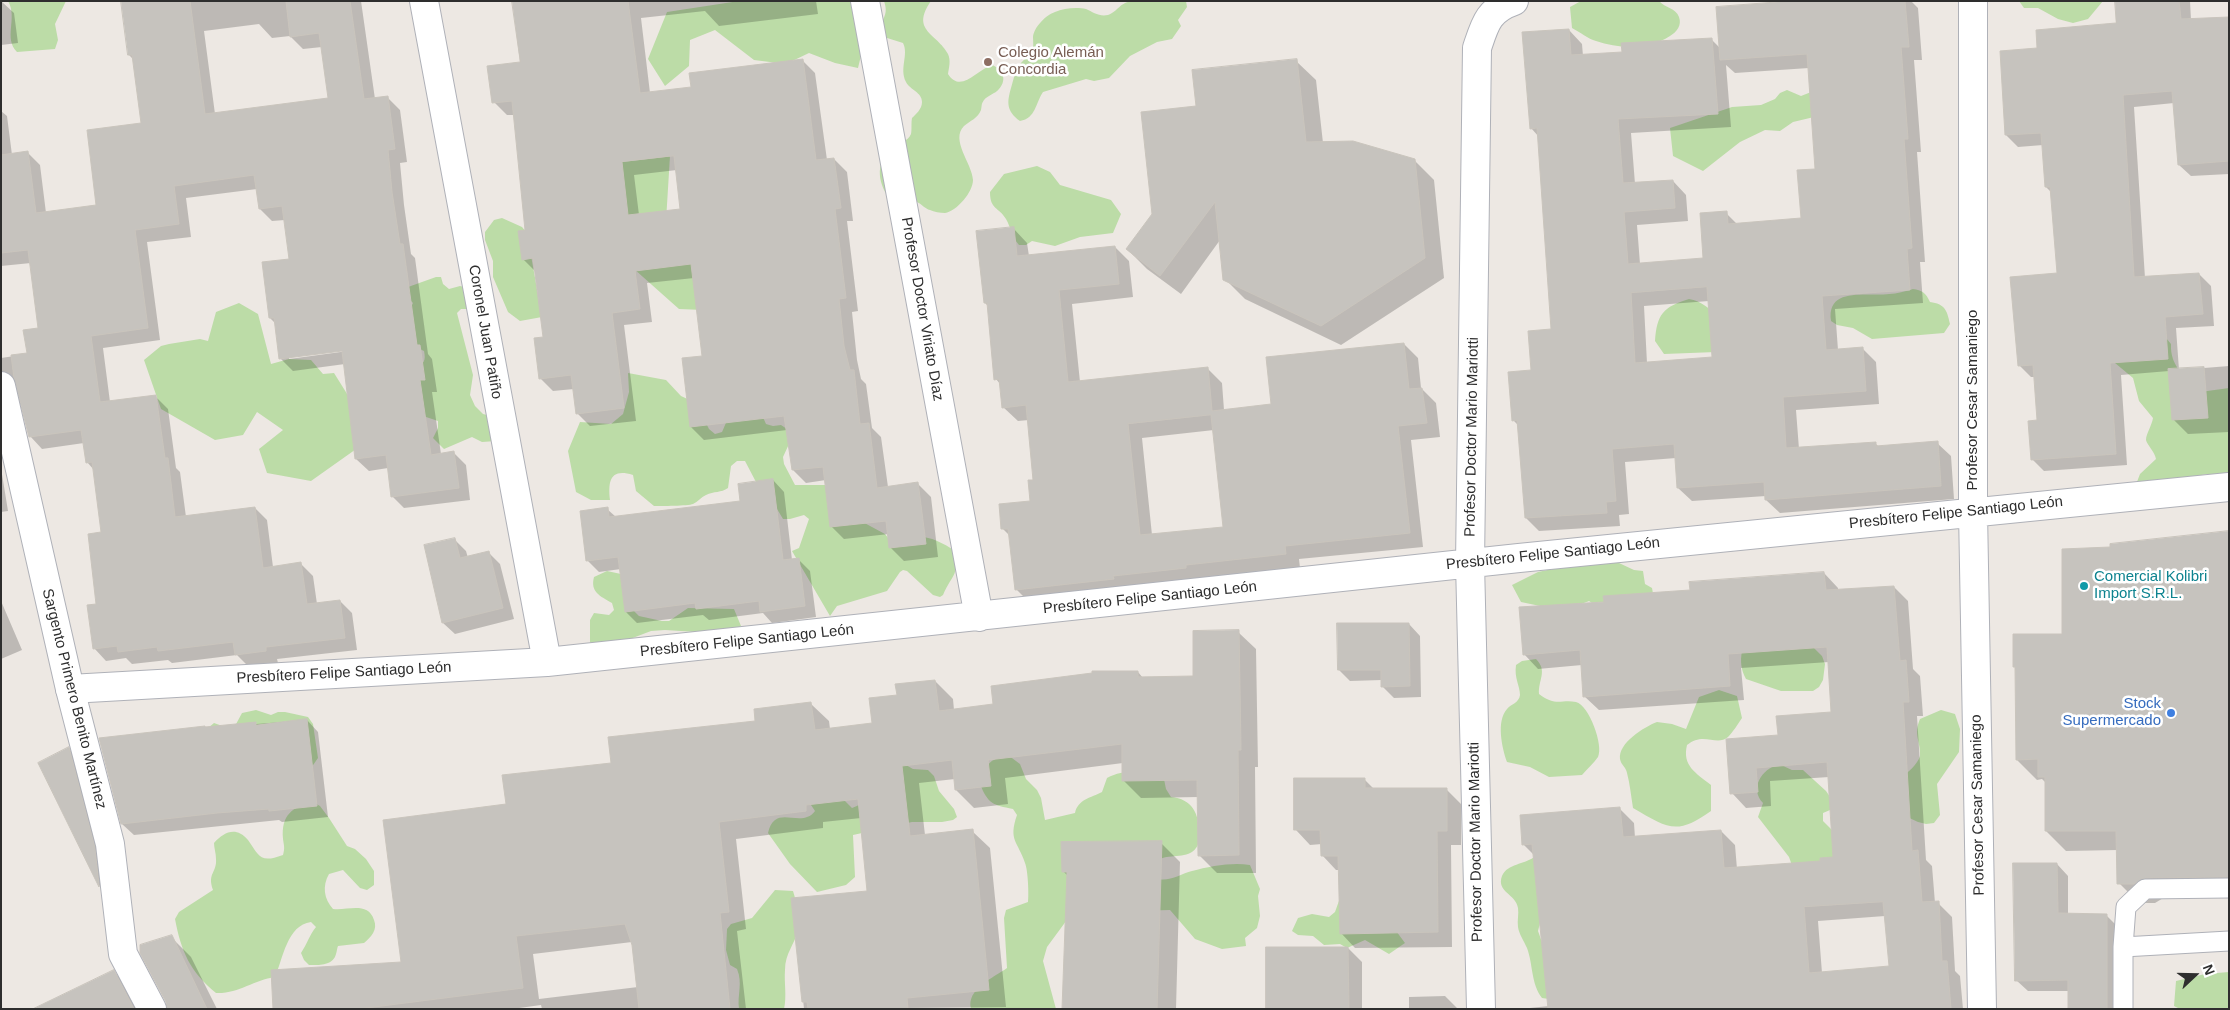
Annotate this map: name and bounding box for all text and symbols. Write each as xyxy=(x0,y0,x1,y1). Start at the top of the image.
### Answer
place label: Colegio Alemán Concordia xyxy=(998,44,1104,79)
marker: Colegio Alemán Concordia xyxy=(982,56,994,68)
street label: Profesor Doctor Viriato Díaz xyxy=(897,216,947,402)
street label: Coronel Juan Patiño xyxy=(464,264,506,400)
street label: Profesor Cesar Samaniego xyxy=(1964,310,1982,490)
street label: Profesor Doctor Mario Mariotti xyxy=(1461,337,1483,537)
street label: Presbítero Felipe Santiago León xyxy=(1848,493,2064,533)
street label: Presbítero Felipe Santiago León xyxy=(1445,534,1661,574)
place label: Comercial Kolibri Import S.R.L. xyxy=(2094,568,2207,603)
street label: Presbítero Felipe Santiago León xyxy=(1042,578,1258,618)
marker: Comercial Kolibri Import S.R.L. xyxy=(2078,580,2090,592)
street label: Sargento Primero Benito Martínez xyxy=(38,587,110,811)
street label: Presbítero Felipe Santiago León xyxy=(639,621,855,661)
street label: Presbítero Felipe Santiago León xyxy=(236,658,452,688)
place label: Stock Supermercado xyxy=(2063,695,2161,730)
marker: Stock Supermercado xyxy=(2165,707,2177,719)
street label: Profesor Cesar Samaniego xyxy=(1967,714,1989,896)
street label: Profesor Doctor Mario Mariotti xyxy=(1465,742,1487,942)
north arrow xyxy=(2170,950,2220,1000)
text: N xyxy=(2200,962,2218,977)

